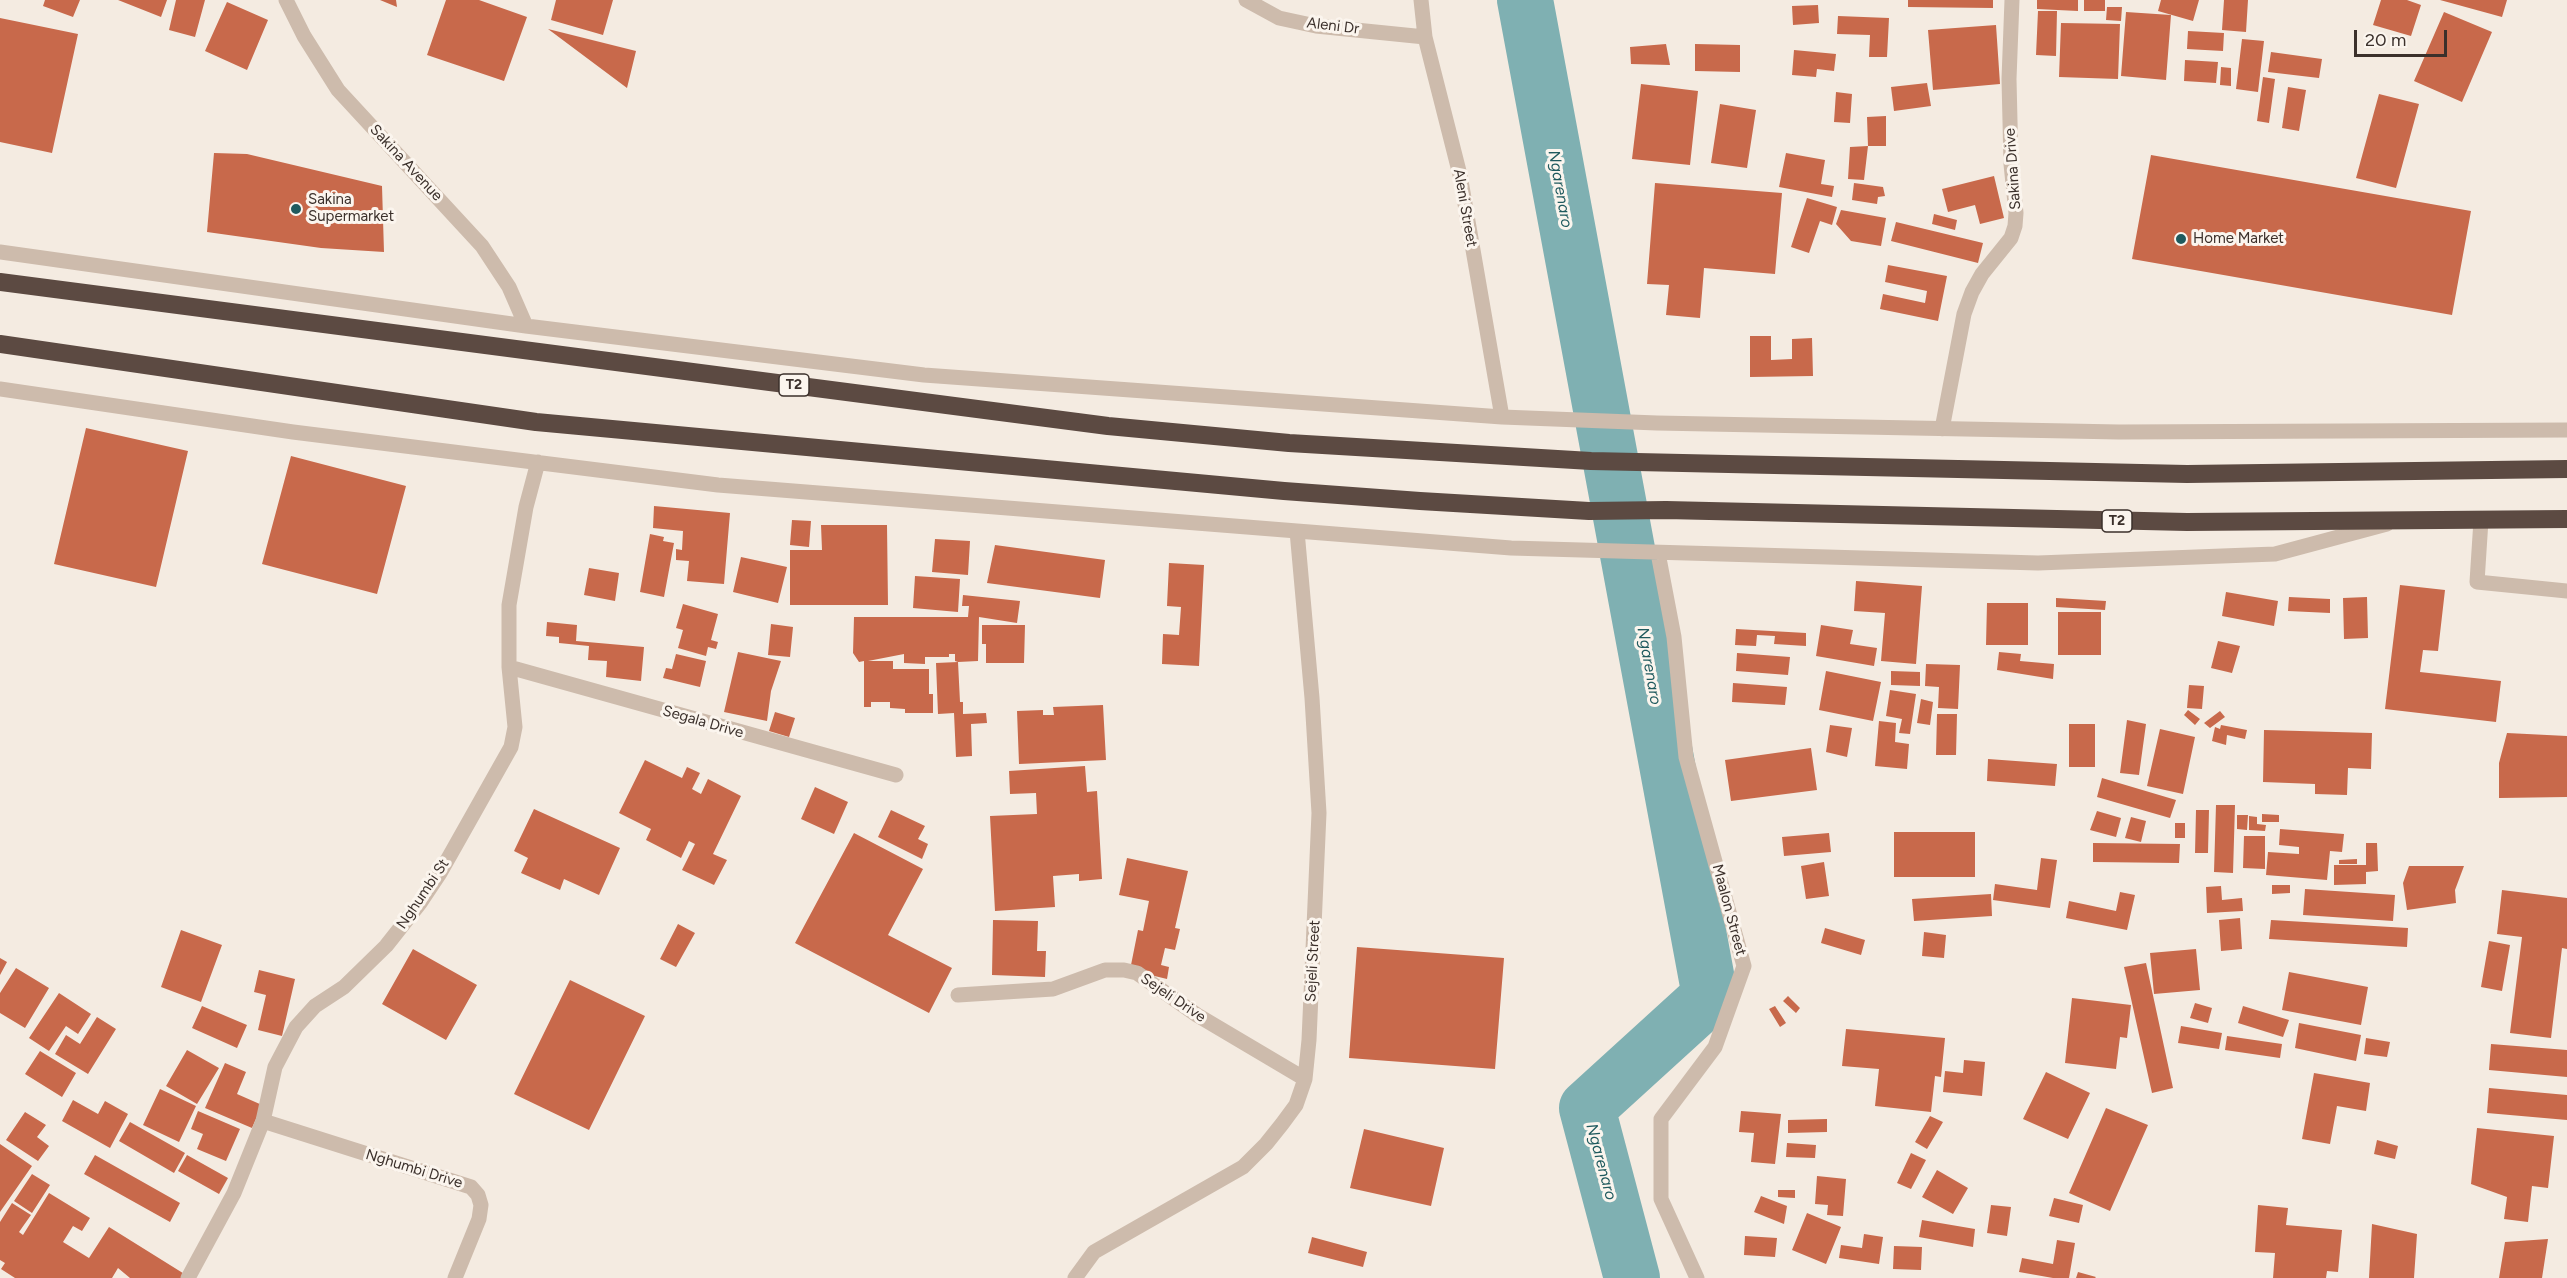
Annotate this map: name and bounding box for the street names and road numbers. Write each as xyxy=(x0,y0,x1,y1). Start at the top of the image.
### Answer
street label: Aleni Dr xyxy=(1306,14,1360,38)
street label: Sakina Avenue xyxy=(366,121,446,205)
street label: Sakina Drive xyxy=(2001,127,2025,211)
street label: Aleni Street xyxy=(1449,167,1481,249)
road number: T2 xyxy=(779,374,809,396)
road number: T2 xyxy=(2102,510,2132,532)
street label: Segala Drive xyxy=(661,702,745,742)
street label: Nghumbi St xyxy=(393,855,453,933)
street label: Maalon Street xyxy=(1708,862,1750,958)
street label: Sejeli Street xyxy=(1302,920,1324,1002)
street label: Sejeli Drive xyxy=(1137,970,1209,1026)
street label: Nghumbi Drive xyxy=(363,1146,465,1192)

